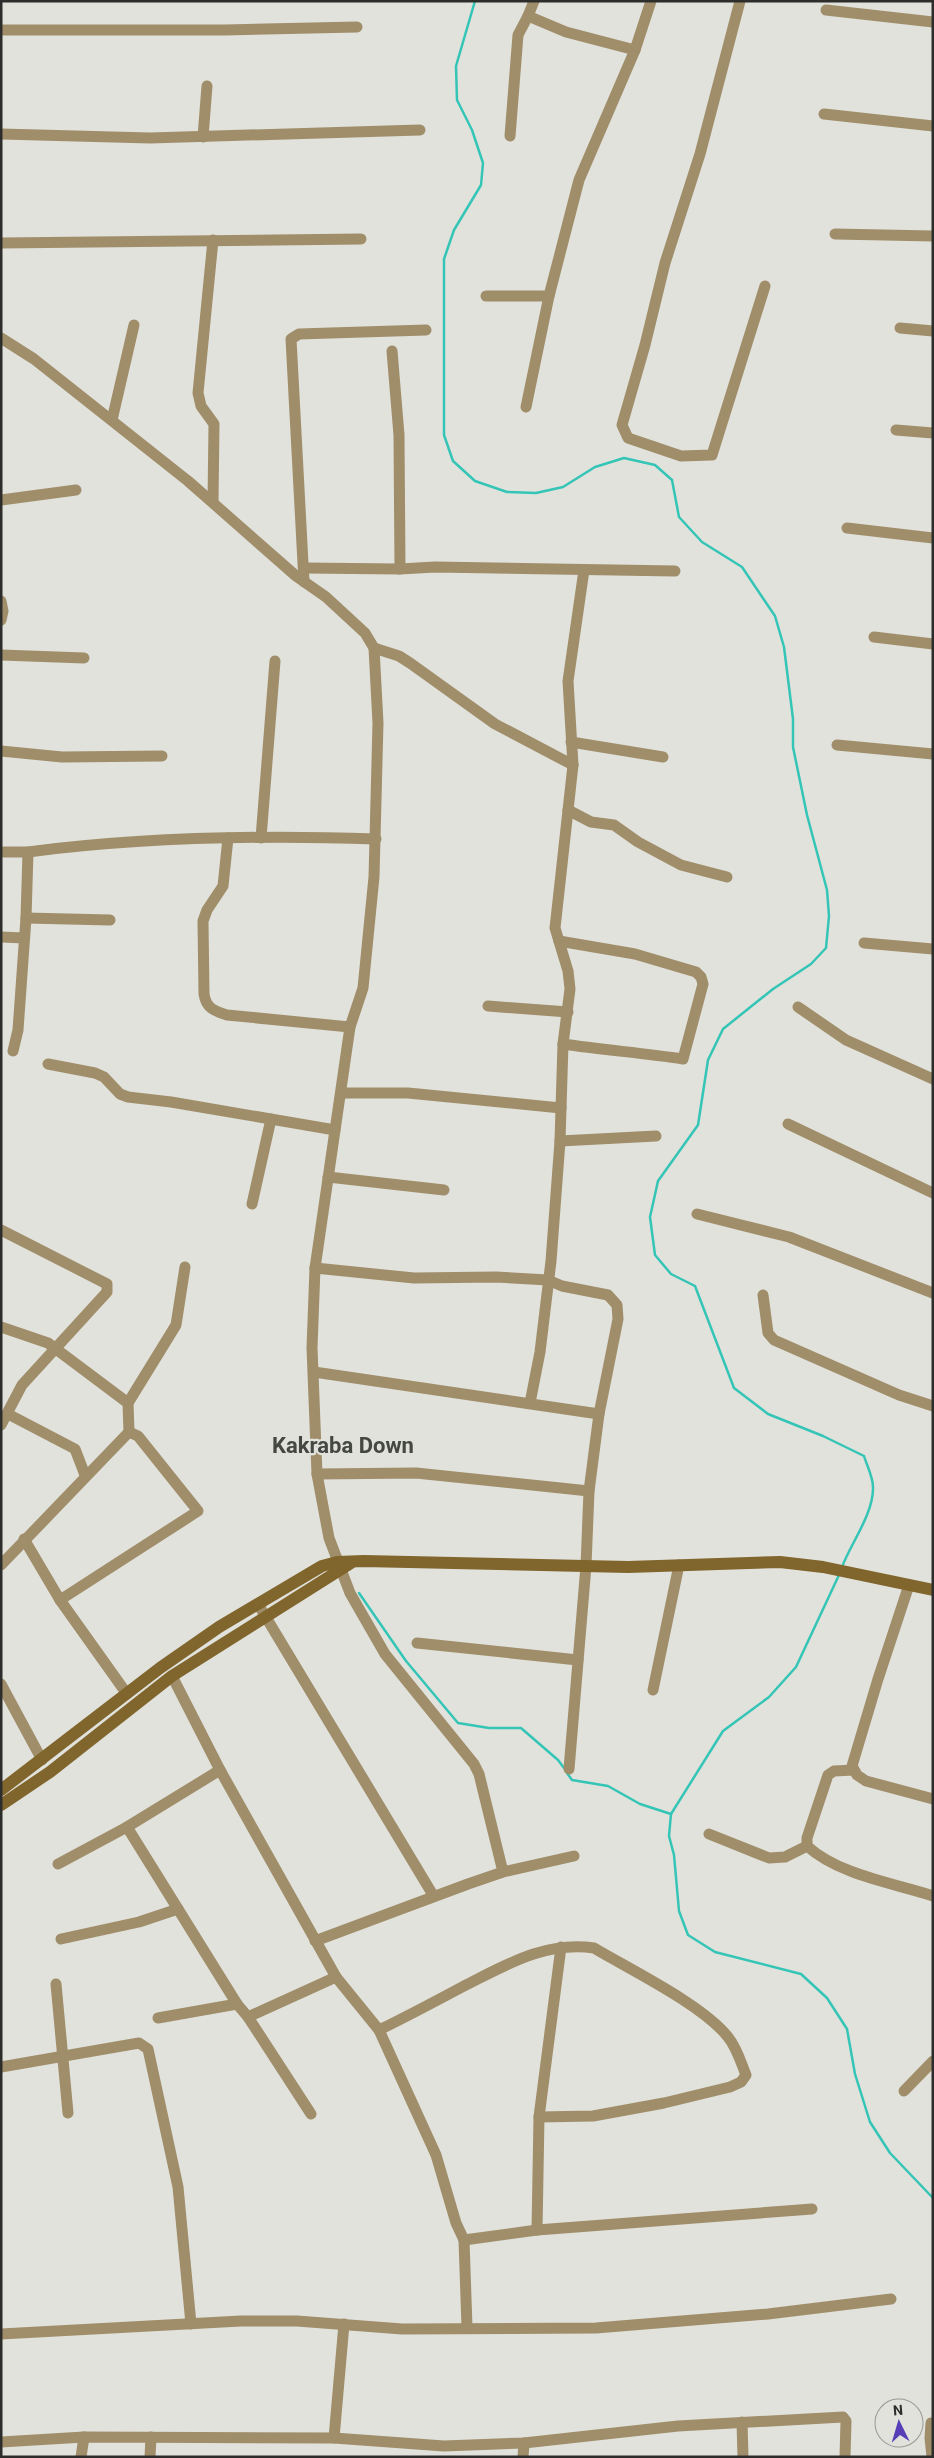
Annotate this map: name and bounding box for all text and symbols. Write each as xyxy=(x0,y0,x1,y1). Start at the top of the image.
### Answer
district label: Kakraba Down xyxy=(272,1433,414,1458)
north arrow xyxy=(874,2398,924,2448)
text: N xyxy=(892,2402,903,2418)

